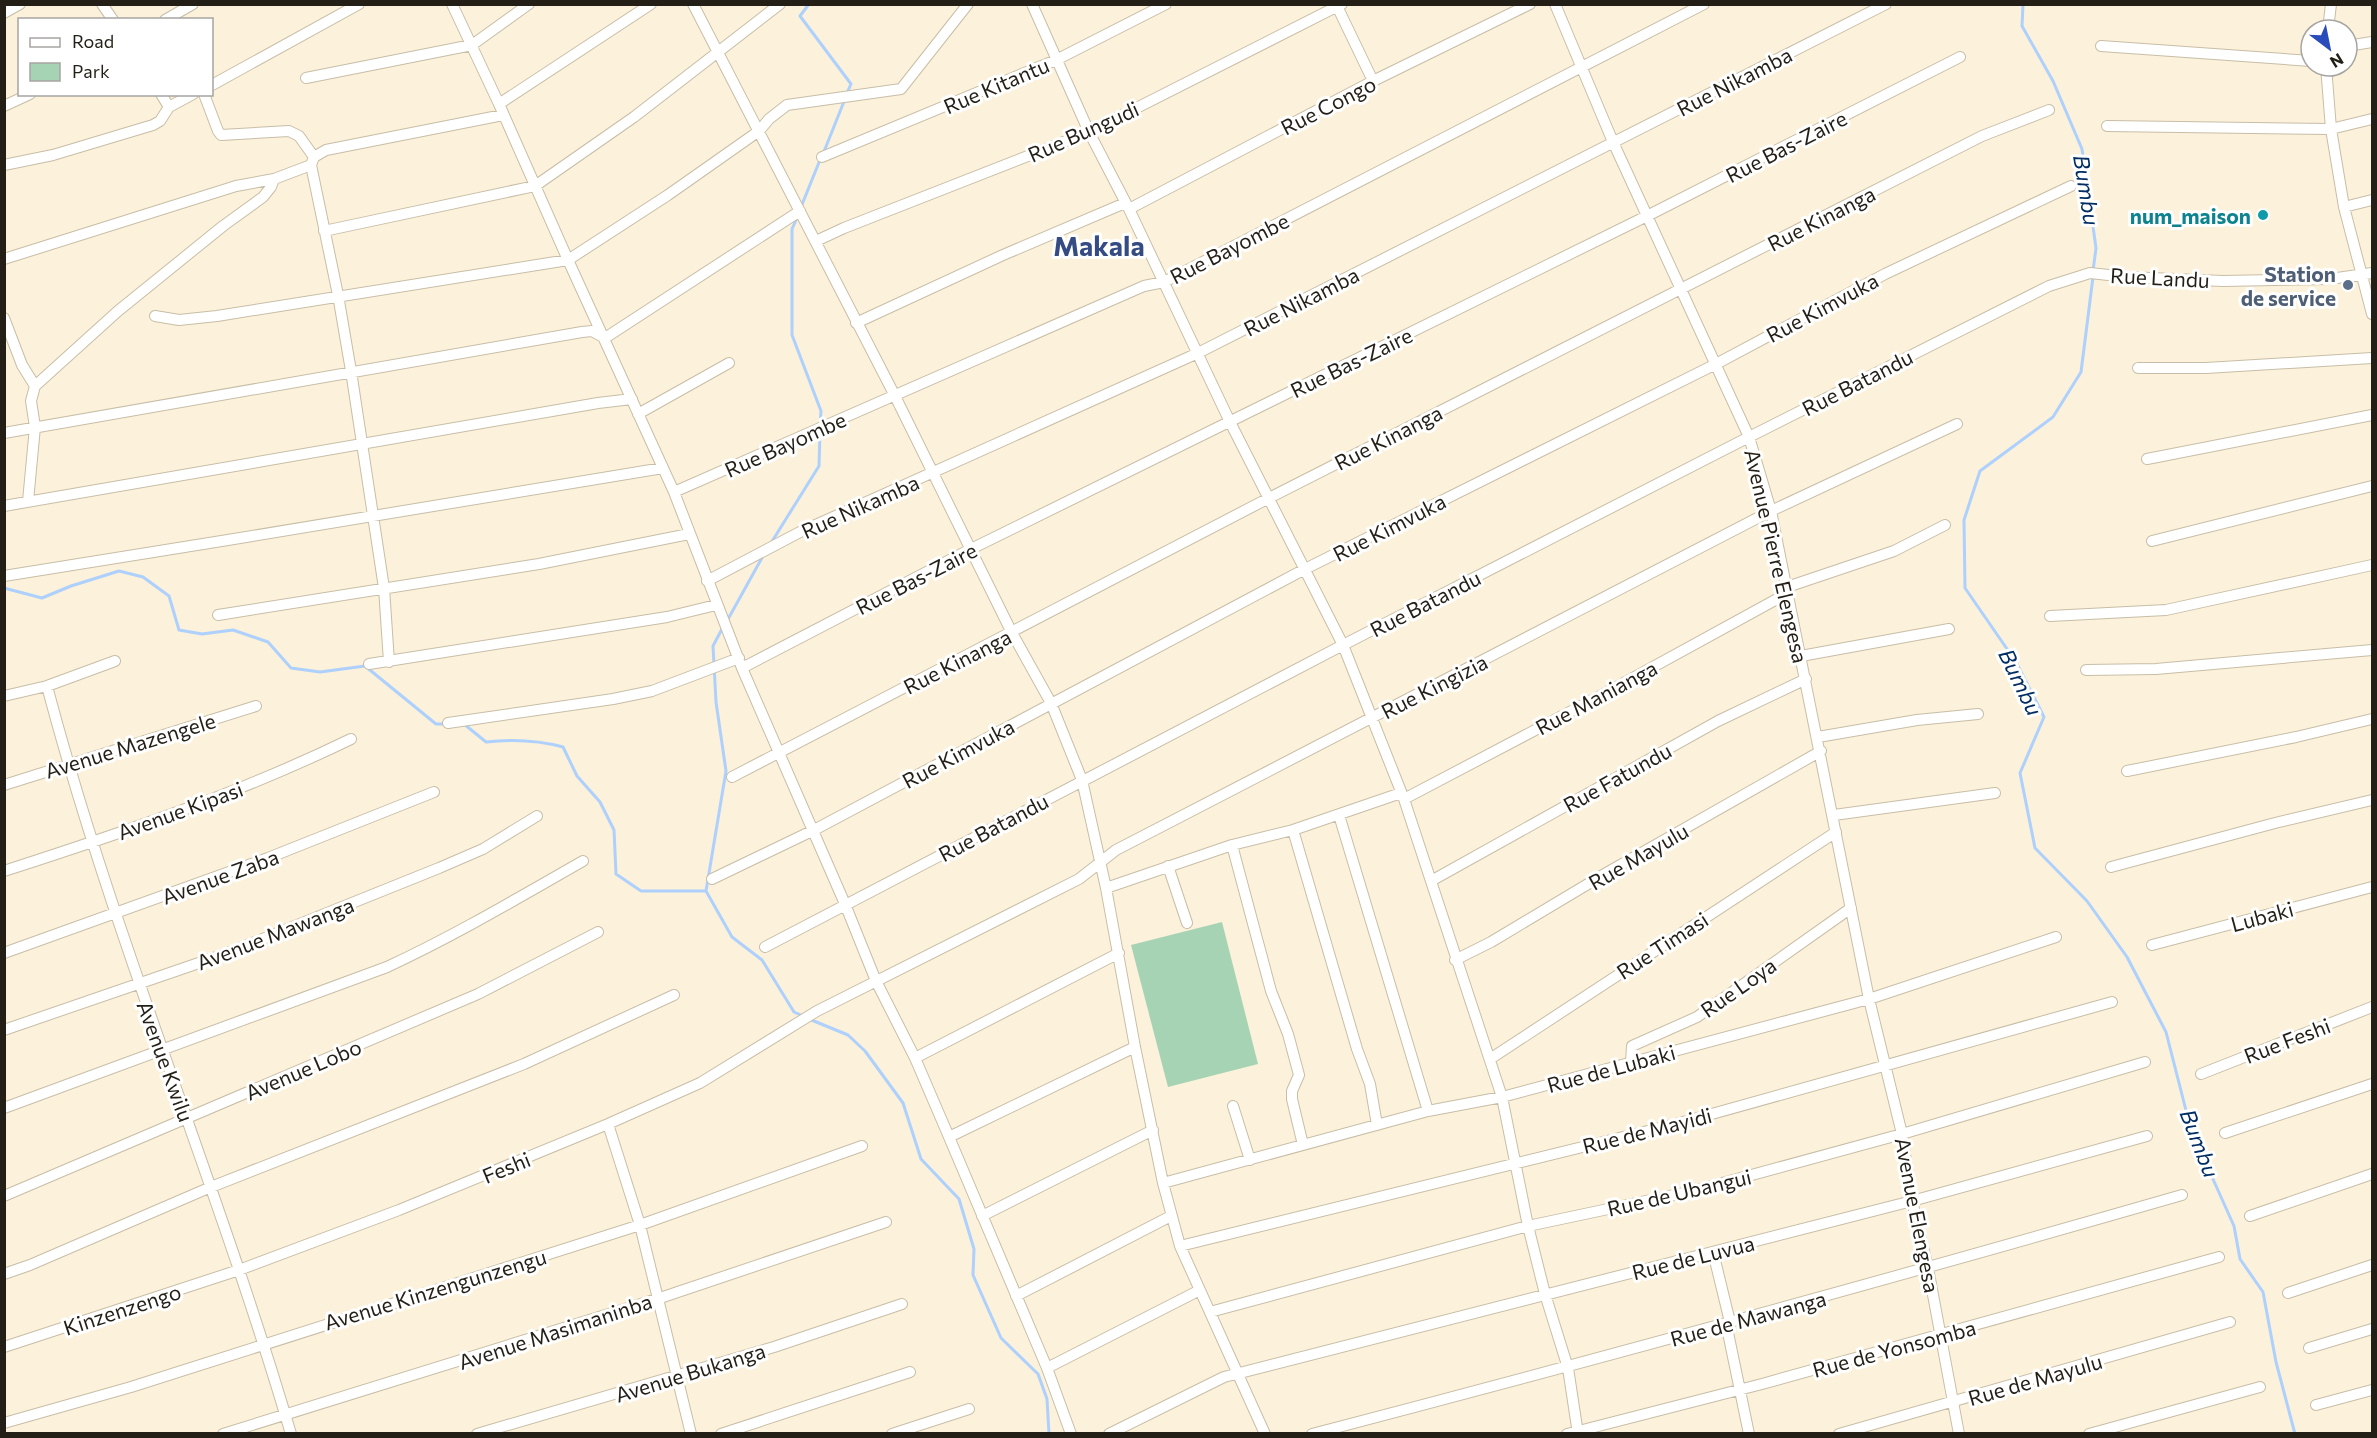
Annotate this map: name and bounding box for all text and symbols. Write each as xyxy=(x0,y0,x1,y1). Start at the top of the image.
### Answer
legend xyxy=(18,18,213,96)
north arrow xyxy=(2299,18,2359,78)
text: Road xyxy=(72,30,114,52)
street label: Rue Nikamba xyxy=(1672,41,1796,121)
text: N xyxy=(2327,50,2347,72)
street label: Rue Kitantu xyxy=(939,52,1053,118)
text: Park xyxy=(72,60,110,82)
street label: Rue Congo xyxy=(1276,70,1380,140)
street label: Rue Bungudi xyxy=(1024,95,1142,167)
street label: Rue Bas-Zaire xyxy=(1721,105,1851,187)
water label: Bumbu xyxy=(2068,153,2106,227)
street label: Rue Kinanga xyxy=(1763,180,1879,256)
place label: num_maison xyxy=(2130,203,2251,228)
street label: Rue Bayombe xyxy=(1165,207,1293,289)
marker: num_maison xyxy=(2256,208,2270,222)
district label: Makala xyxy=(1053,229,1145,262)
street label: Rue Nikamba xyxy=(1239,261,1363,341)
place label: Station de service xyxy=(2241,261,2336,310)
street label: Rue Landu xyxy=(2110,262,2210,292)
street label: Rue Kimvuka xyxy=(1762,267,1882,347)
marker: Station de service xyxy=(2341,278,2355,292)
street label: Rue Bas-Zaire xyxy=(1286,322,1416,402)
street label: Rue Batandu xyxy=(1798,343,1916,421)
street label: Rue Kinanga xyxy=(1330,399,1446,475)
street label: Rue Bayombe xyxy=(721,406,849,482)
street label: Avenue Pierre Elengesa xyxy=(1740,447,1814,665)
street label: Rue Nikamba xyxy=(797,469,923,543)
street label: Rue Kimvuka xyxy=(1328,488,1450,566)
street label: Rue Bas-Zaire xyxy=(851,537,981,619)
street label: Rue Batandu xyxy=(1366,564,1484,642)
street label: Rue Kinanga xyxy=(899,623,1015,699)
water label: Bumbu xyxy=(1993,644,2049,720)
street label: Rue Kingizia xyxy=(1377,649,1491,723)
street label: Rue Manianga xyxy=(1531,654,1661,740)
street label: Avenue Mazengele xyxy=(42,707,218,783)
street label: Rue Kimvuka xyxy=(898,713,1018,793)
street label: Rue Fatundu xyxy=(1559,737,1675,817)
street label: Avenue Kipasi xyxy=(114,776,246,844)
street label: Rue Batandu xyxy=(934,788,1052,866)
street label: Rue Mayulu xyxy=(1584,817,1692,895)
street label: Avenue Zaba xyxy=(158,843,282,909)
street label: Avenue Mawanga xyxy=(193,891,357,975)
street label: Lubaki xyxy=(2228,896,2296,936)
street label: Rue Timasi xyxy=(1612,906,1712,984)
street label: Rue Loya xyxy=(1695,952,1781,1022)
street label: Avenue Kwilu xyxy=(133,997,199,1125)
street label: Rue Feshi xyxy=(2240,1012,2334,1068)
street label: Avenue Lobo xyxy=(241,1033,365,1105)
street label: Rue de Lubaki xyxy=(1544,1039,1678,1097)
street label: Rue de Mayidi xyxy=(1580,1102,1714,1158)
water label: Bumbu xyxy=(2175,1105,2225,1181)
street label: Avenue Elengesa xyxy=(1891,1135,1945,1295)
street label: Feshi xyxy=(478,1146,534,1188)
street label: Rue de Ubangui xyxy=(1604,1163,1754,1221)
street label: Rue de Luvua xyxy=(1629,1230,1757,1284)
street label: Avenue Kinzengunzengu xyxy=(321,1243,549,1335)
street label: Kinzenzengo xyxy=(60,1278,184,1340)
street label: Rue de Mawanga xyxy=(1667,1285,1829,1351)
street label: Avenue Masimaninba xyxy=(455,1288,655,1374)
street label: Rue de Yonsomba xyxy=(1810,1314,1978,1382)
street label: Avenue Bukanga xyxy=(612,1337,768,1407)
street label: Rue de Mayulu xyxy=(1965,1348,2105,1410)

